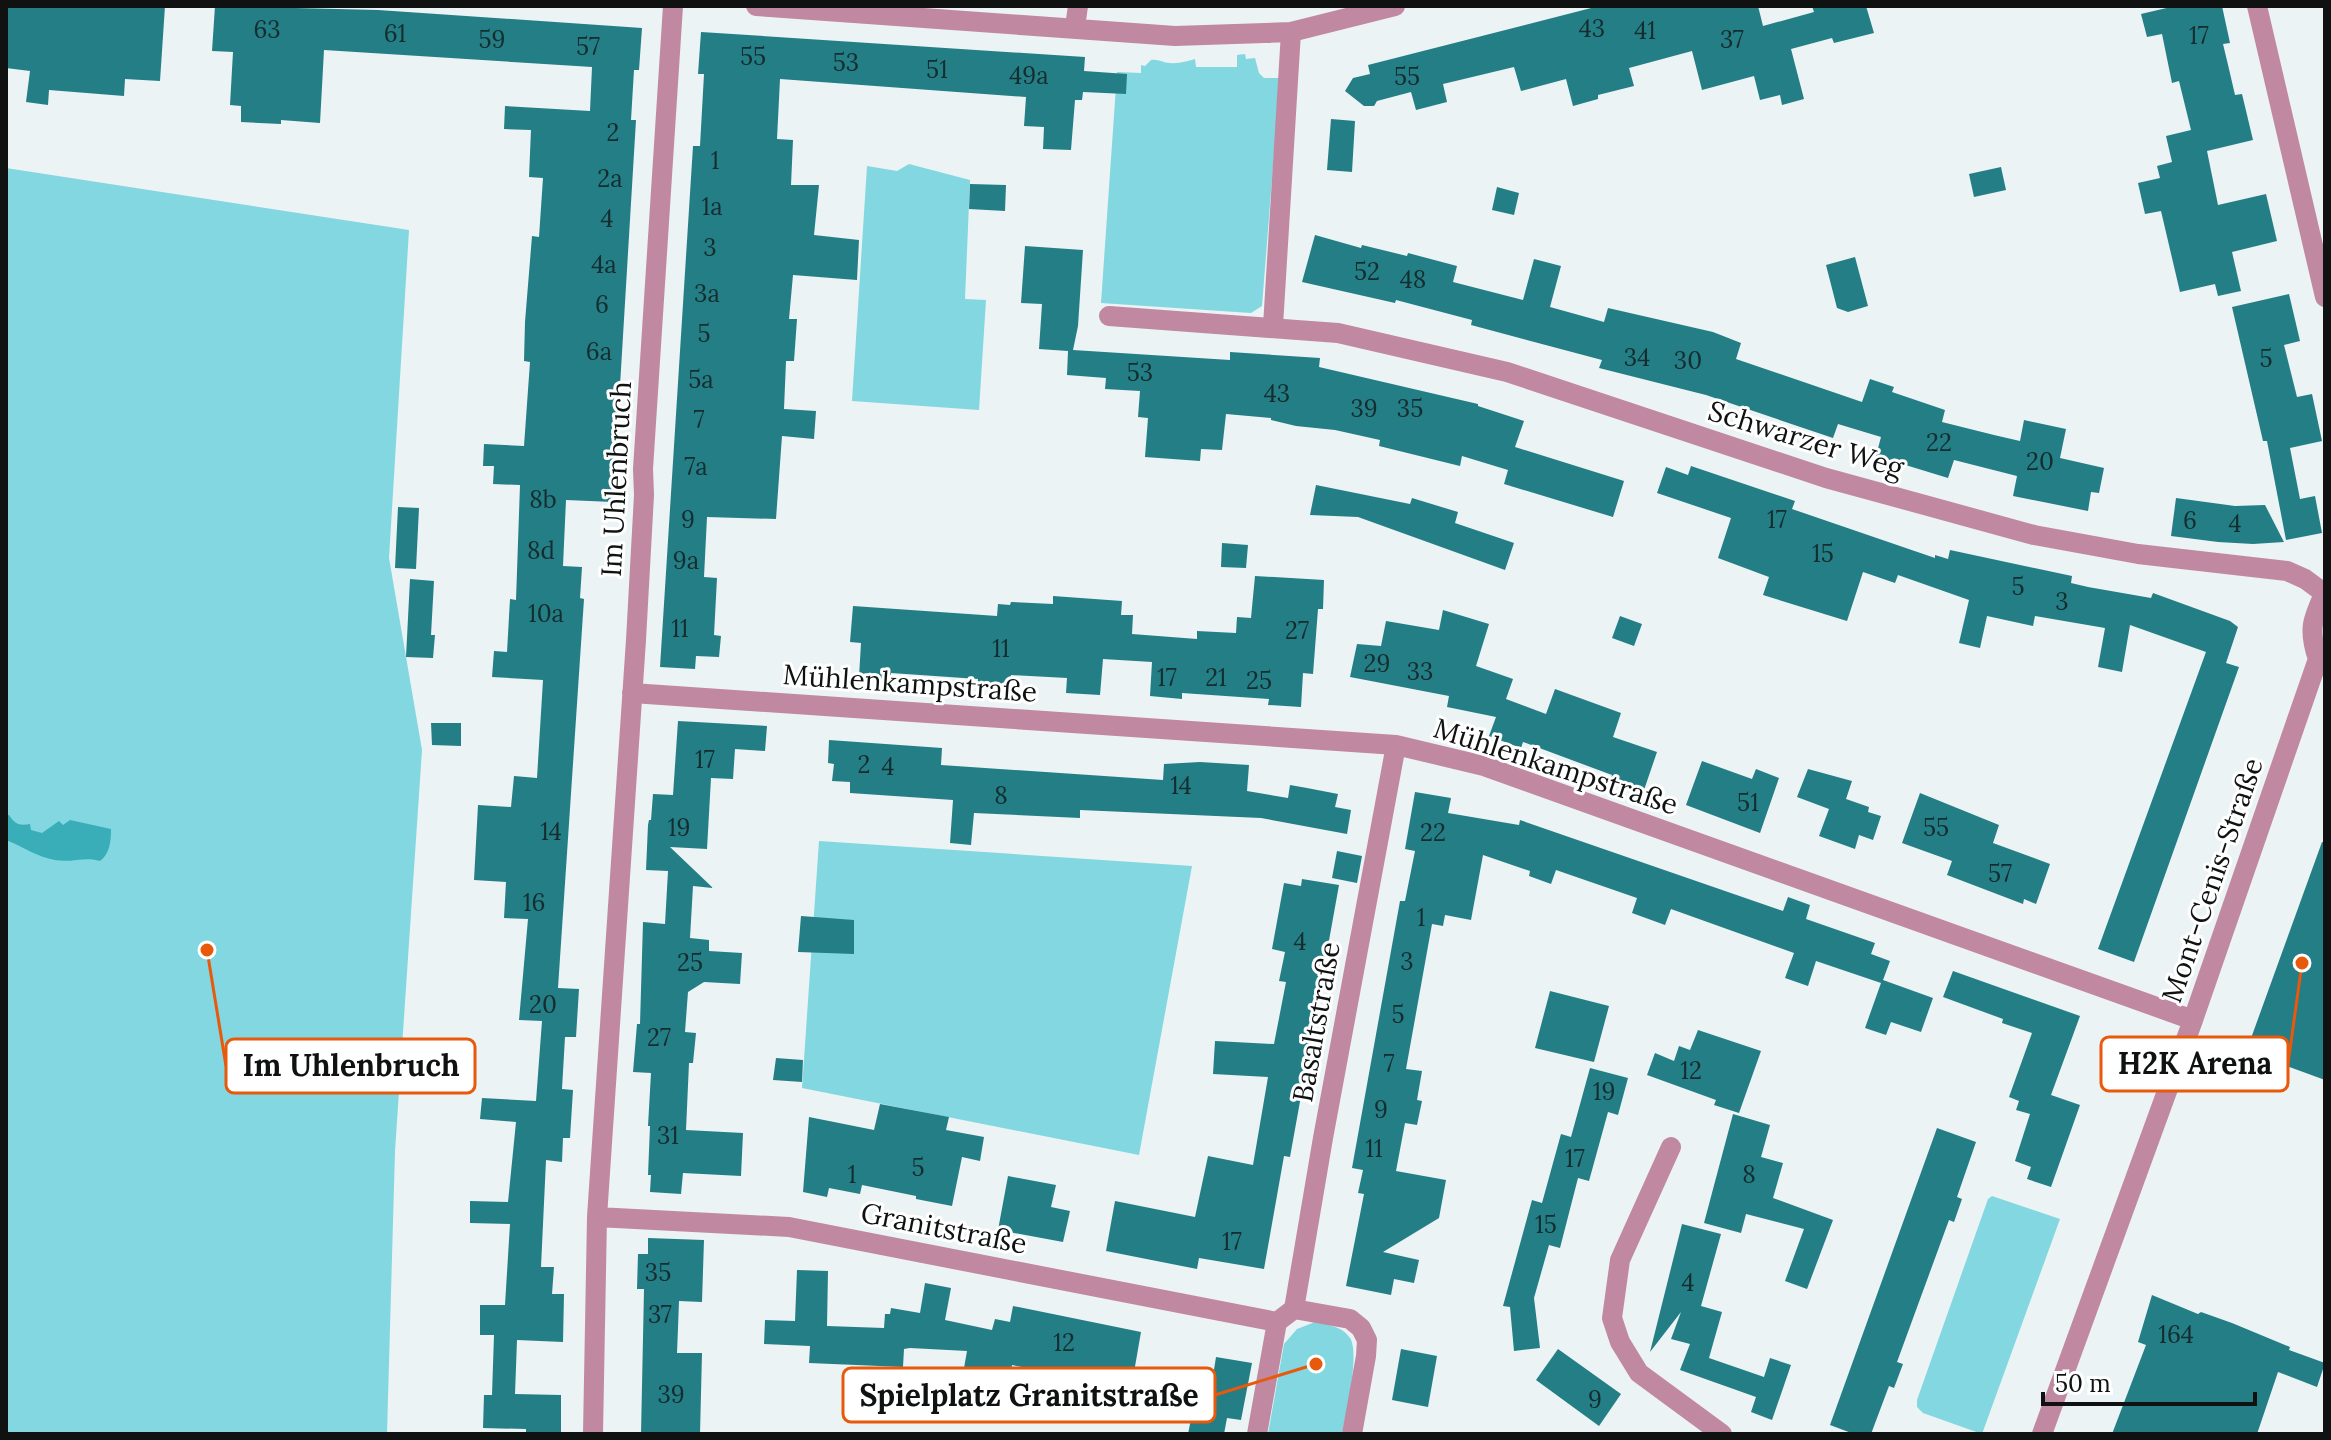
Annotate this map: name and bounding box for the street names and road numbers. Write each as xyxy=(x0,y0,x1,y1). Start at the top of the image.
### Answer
street label: Im Uhlenbruch xyxy=(593,380,639,578)
street label: Schwarzer Weg xyxy=(1704,392,1908,486)
street label: Mühlenkampstraße xyxy=(782,656,1038,710)
street label: Mühlenkampstraße xyxy=(1429,710,1683,822)
street label: Mont-Cenis-Straße xyxy=(2153,753,2271,1007)
street label: Basaltstraße xyxy=(1284,939,1348,1105)
street label: Granitstraße xyxy=(858,1194,1030,1262)

